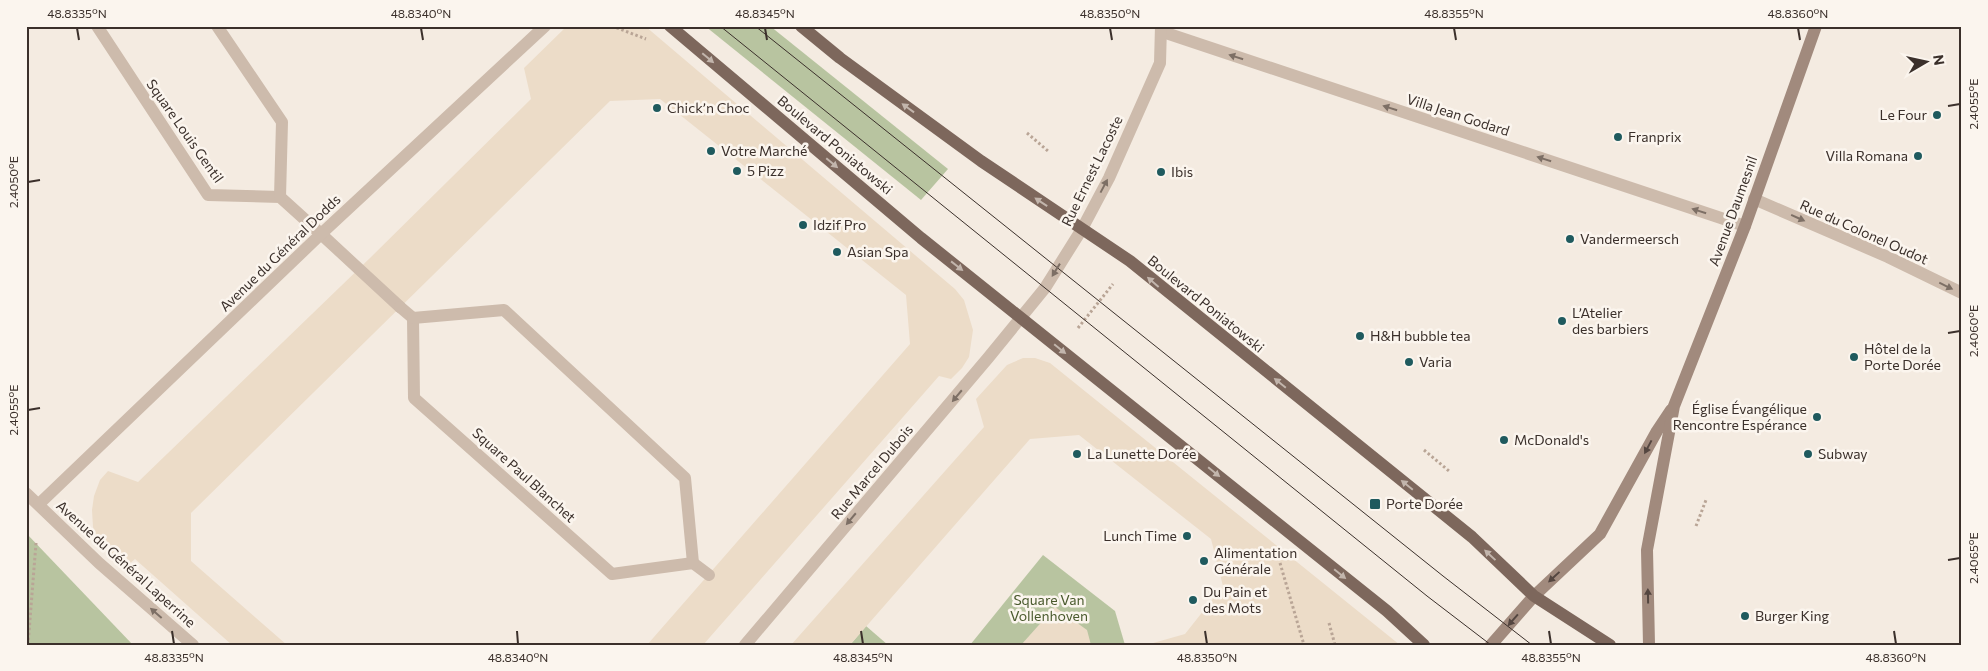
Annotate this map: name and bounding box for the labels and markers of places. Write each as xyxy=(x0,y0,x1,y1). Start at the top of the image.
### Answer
place label: Chick’n Choc xyxy=(667,99,750,116)
marker: Chick’n Choc xyxy=(651,102,663,114)
place label: Le Four xyxy=(1879,106,1927,123)
marker: Le Four xyxy=(1931,109,1943,121)
place label: Franprix xyxy=(1628,128,1682,145)
marker: Franprix xyxy=(1612,131,1624,143)
place label: Votre Marché xyxy=(721,142,807,159)
marker: Votre Marché xyxy=(705,145,717,157)
place label: Villa Romana xyxy=(1826,147,1908,164)
marker: Villa Romana xyxy=(1912,150,1924,162)
place label: 5 Pizz xyxy=(747,162,784,179)
place label: Ibis xyxy=(1171,163,1193,180)
marker: 5 Pizz xyxy=(731,165,743,177)
marker: Ibis xyxy=(1155,166,1167,178)
place label: Idzif Pro xyxy=(813,216,866,233)
marker: Idzif Pro xyxy=(797,219,809,231)
place label: Vandermeersch xyxy=(1580,230,1679,247)
marker: Vandermeersch xyxy=(1564,233,1576,245)
place label: Asian Spa xyxy=(847,243,908,260)
marker: Asian Spa xyxy=(831,246,843,258)
place label: L’Atelier des barbiers xyxy=(1572,304,1649,337)
marker: L’Atelier des barbiers xyxy=(1556,315,1568,327)
place label: H&H bubble tea xyxy=(1370,327,1471,344)
marker: H&H bubble tea xyxy=(1354,330,1366,342)
place label: Hôtel de la Porte Dorée xyxy=(1864,340,1941,373)
marker: Hôtel de la Porte Dorée xyxy=(1848,351,1860,363)
place label: Varia xyxy=(1419,353,1452,370)
marker: Varia xyxy=(1403,356,1415,368)
place label: Église Évangélique Rencontre Espérance xyxy=(1673,400,1807,433)
marker: Église Évangélique Rencontre Espérance xyxy=(1811,411,1823,423)
place label: McDonald's xyxy=(1514,431,1589,448)
marker: McDonald's xyxy=(1498,434,1510,446)
place label: La Lunette Dorée xyxy=(1087,445,1196,462)
place label: Subway xyxy=(1818,445,1868,462)
marker: La Lunette Dorée xyxy=(1071,448,1083,460)
marker: Subway xyxy=(1802,448,1814,460)
place label: Porte Dorée xyxy=(1386,495,1463,512)
marker: Porte Dorée xyxy=(1368,497,1382,511)
place label: Lunch Time xyxy=(1103,527,1177,544)
marker: Lunch Time xyxy=(1181,530,1193,542)
place label: Alimentation Générale xyxy=(1214,544,1297,577)
marker: Alimentation Générale xyxy=(1198,555,1210,567)
place label: Du Pain et des Mots xyxy=(1203,583,1268,616)
marker: Du Pain et des Mots xyxy=(1187,594,1199,606)
place label: Burger King xyxy=(1755,607,1830,624)
marker: Burger King xyxy=(1739,610,1751,622)

